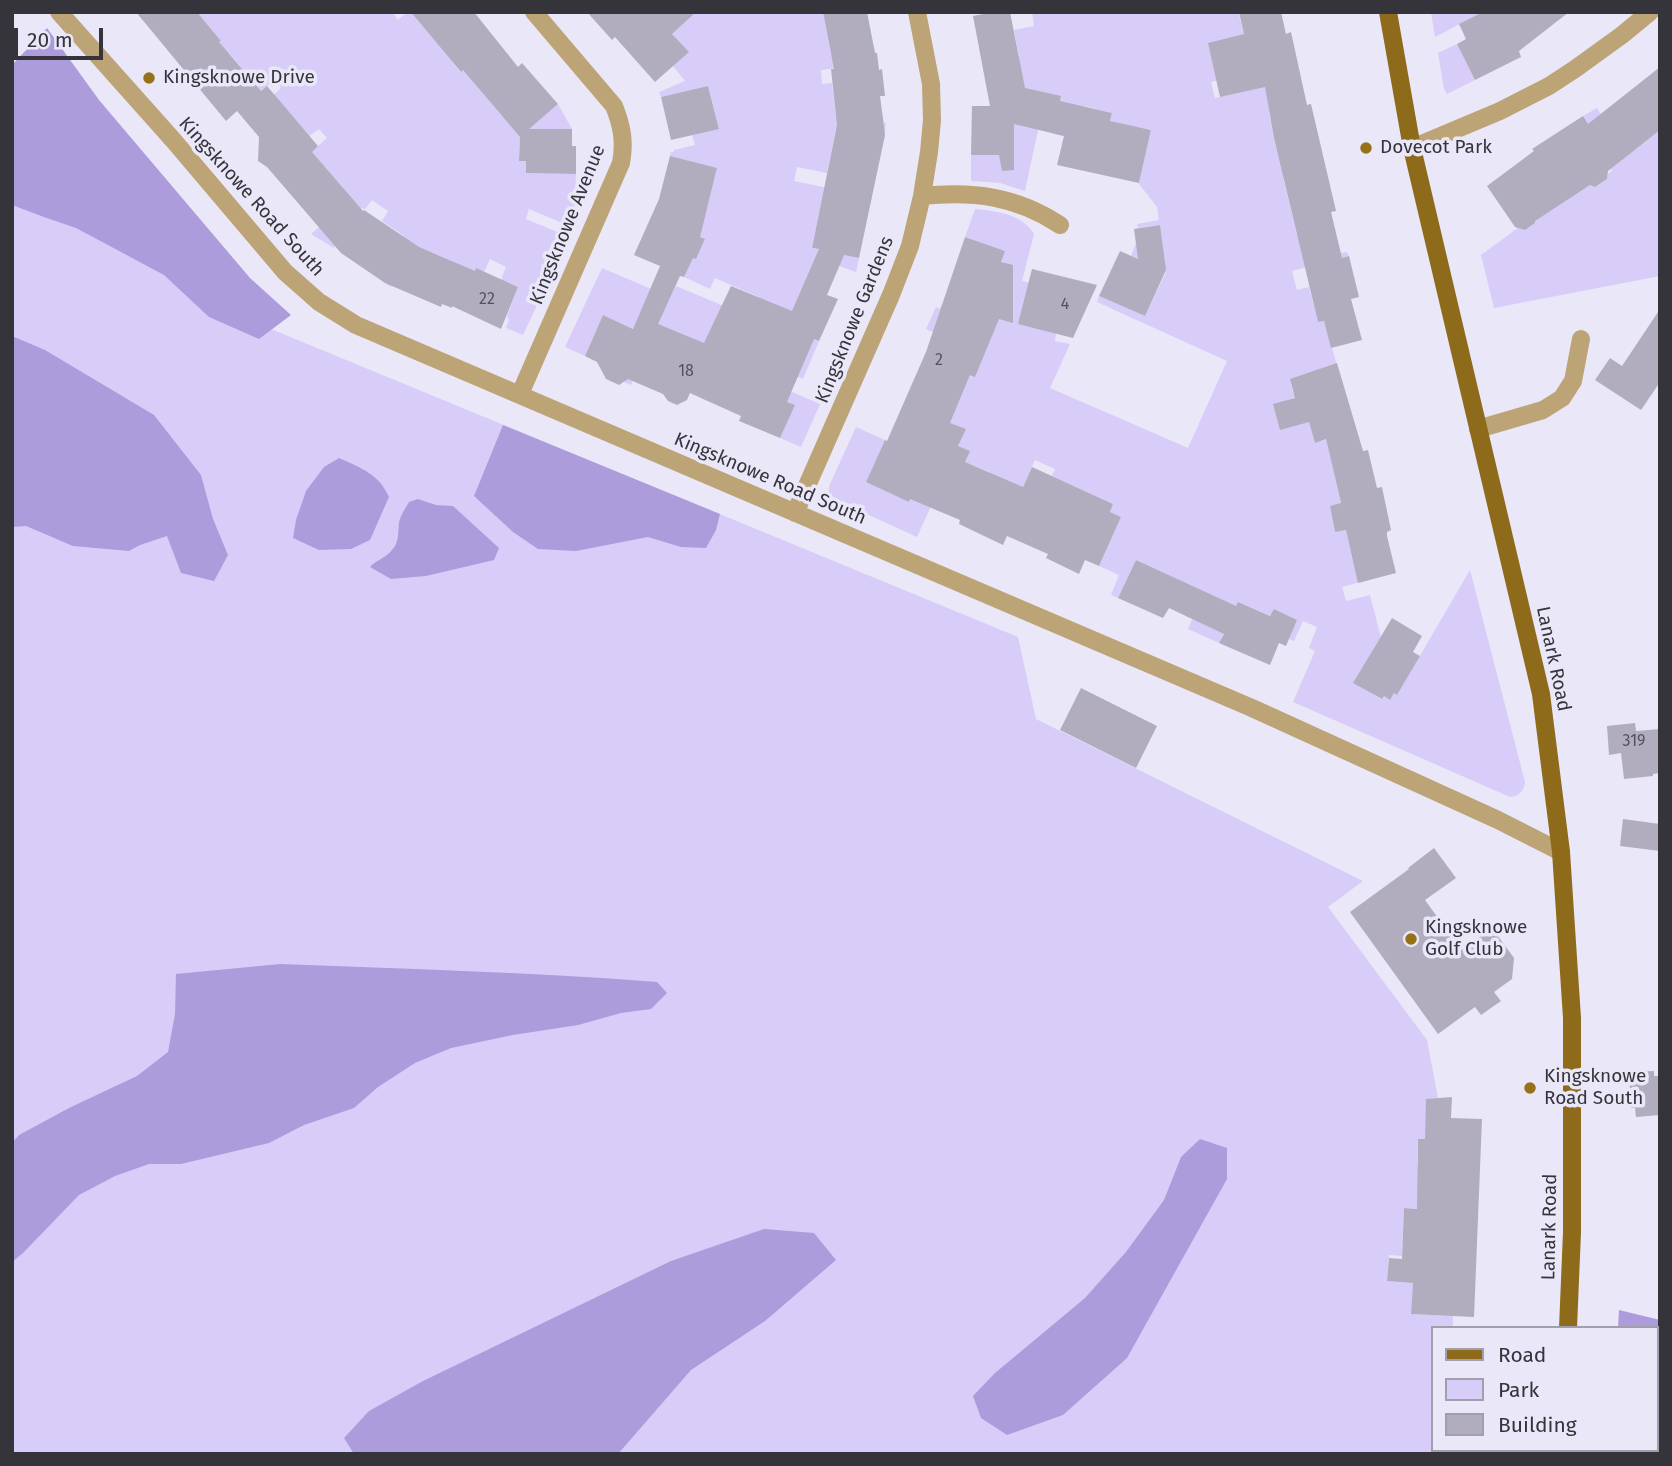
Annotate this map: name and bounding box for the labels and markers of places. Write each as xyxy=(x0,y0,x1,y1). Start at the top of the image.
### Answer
place label: Kingsknowe Drive xyxy=(163,67,315,89)
marker: Kingsknowe Drive xyxy=(141,70,157,86)
place label: Dovecot Park xyxy=(1380,137,1492,159)
marker: Dovecot Park xyxy=(1358,140,1374,156)
place label: Kingsknowe Golf Club xyxy=(1425,917,1527,961)
marker: Kingsknowe Golf Club xyxy=(1403,931,1419,947)
place label: Kingsknowe Road South xyxy=(1544,1066,1646,1110)
marker: Kingsknowe Road South xyxy=(1522,1080,1538,1096)

